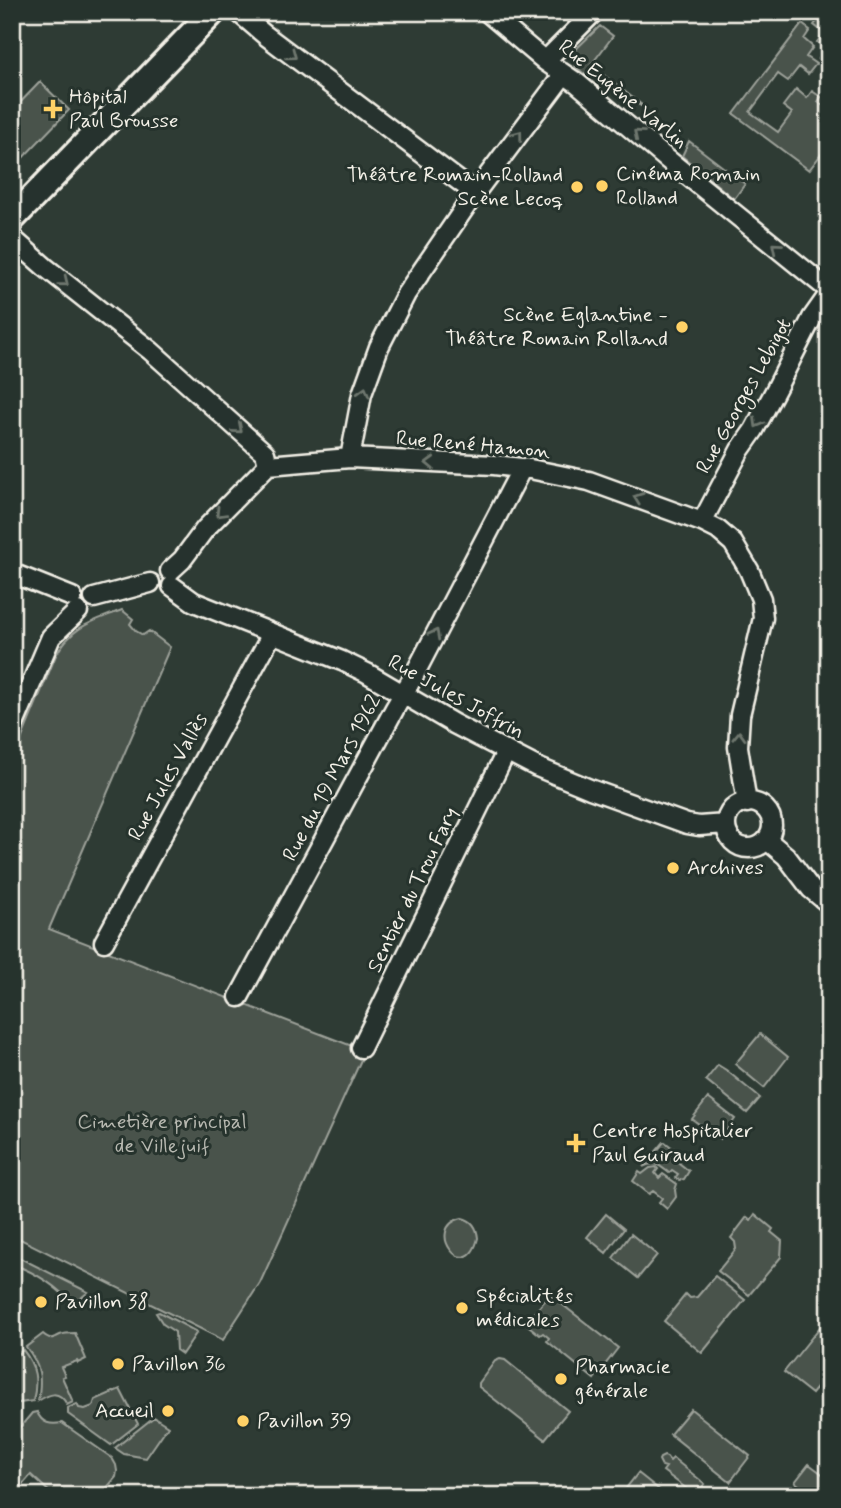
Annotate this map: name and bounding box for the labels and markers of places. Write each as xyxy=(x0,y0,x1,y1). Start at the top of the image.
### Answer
place label: Hôpital Paul Brousse xyxy=(69,83,178,135)
marker: Hôpital Paul Brousse xyxy=(43,99,63,119)
place label: Cinéma Romain Rolland xyxy=(616,160,760,212)
place label: Théâtre Romain-Rolland Scène Lecoq xyxy=(346,161,563,213)
marker: Cinéma Romain Rolland xyxy=(594,178,610,194)
marker: Théâtre Romain-Rolland Scène Lecoq xyxy=(569,179,585,195)
place label: Scène Eglantine - Théâtre Romain Rolland xyxy=(445,301,668,353)
marker: Scène Eglantine - Théâtre Romain Rolland xyxy=(674,319,690,335)
place label: Archives xyxy=(687,854,764,882)
marker: Archives xyxy=(665,860,681,876)
place label: Centre Hospitalier Paul Guiraud xyxy=(592,1117,753,1169)
marker: Centre Hospitalier Paul Guiraud xyxy=(566,1133,586,1153)
place label: Spécialités médicales xyxy=(476,1282,573,1334)
place label: Pavillon 38 xyxy=(55,1288,149,1316)
marker: Pavillon 38 xyxy=(33,1294,49,1310)
marker: Spécialités médicales xyxy=(454,1300,470,1316)
place label: Pavillon 36 xyxy=(132,1350,226,1378)
place label: Pharmacie générale xyxy=(575,1353,671,1405)
marker: Pavillon 36 xyxy=(110,1356,126,1372)
marker: Pharmacie générale xyxy=(553,1371,569,1387)
place label: Accueil xyxy=(95,1397,154,1425)
marker: Accueil xyxy=(160,1403,176,1419)
place label: Pavillon 39 xyxy=(257,1407,352,1435)
marker: Pavillon 39 xyxy=(235,1413,251,1429)

